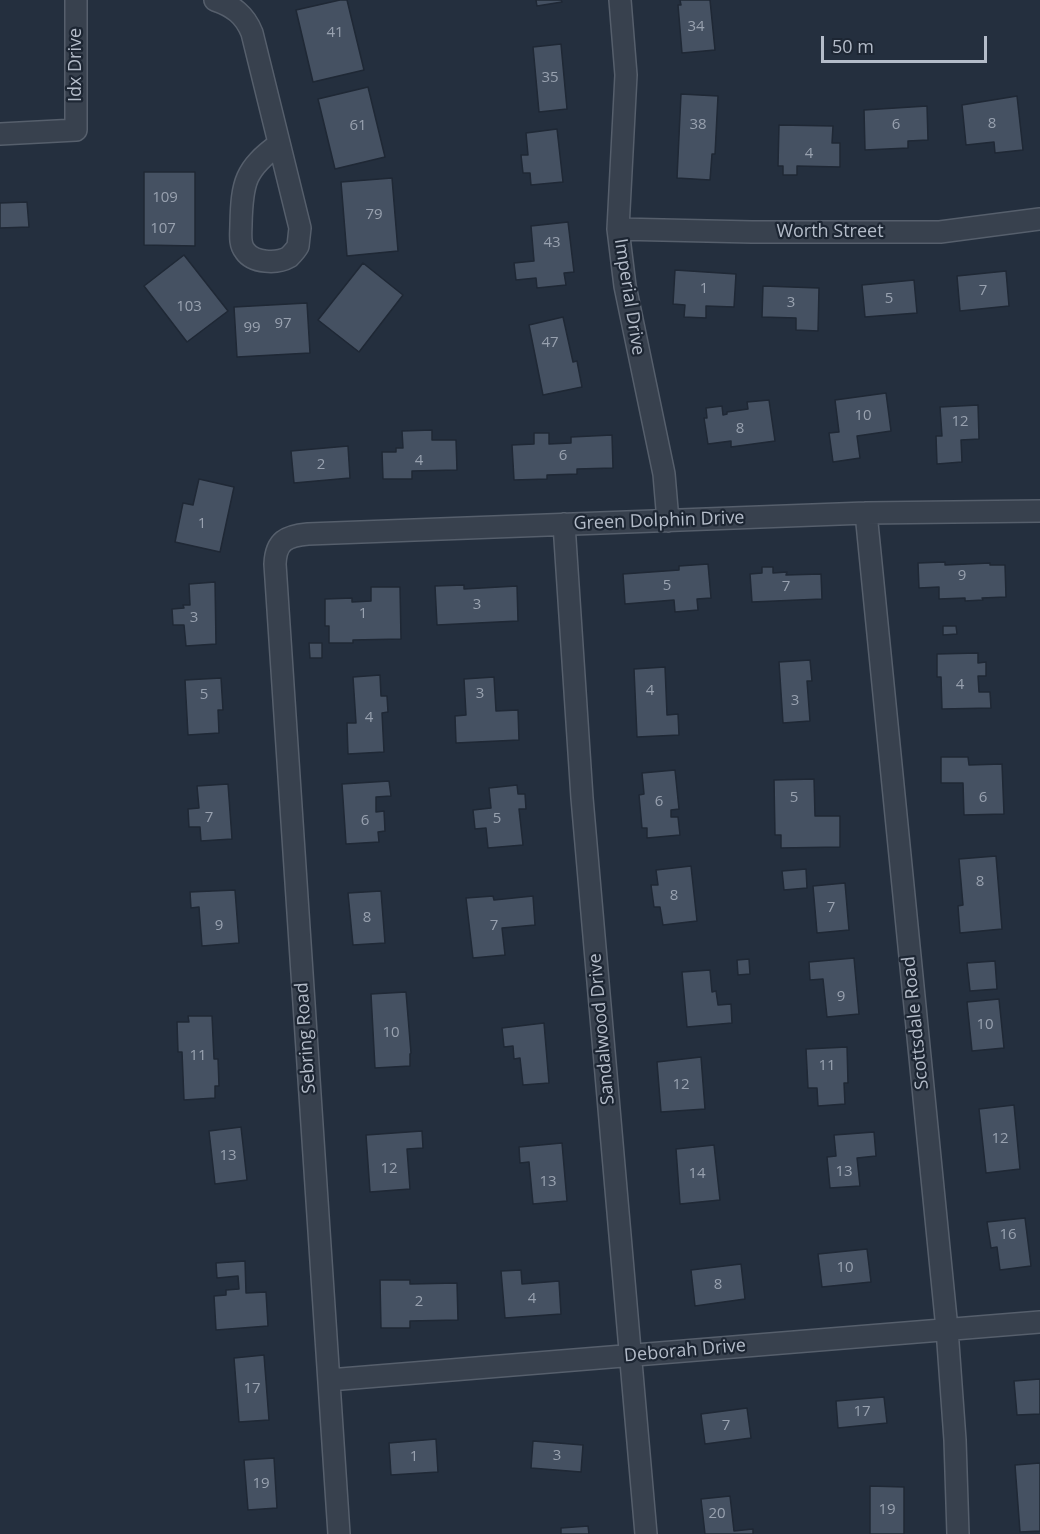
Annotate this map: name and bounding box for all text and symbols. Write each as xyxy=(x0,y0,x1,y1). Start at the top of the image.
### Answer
house number: 34 xyxy=(687,18,705,36)
house number: 41 xyxy=(326,24,344,42)
scale bar xyxy=(824,24,990,62)
street label: Idx Drive xyxy=(65,28,87,102)
text: 50 m xyxy=(832,34,874,58)
house number: 35 xyxy=(541,69,559,87)
house number: 8 xyxy=(988,115,996,133)
house number: 38 xyxy=(689,116,707,134)
house number: 6 xyxy=(892,116,900,134)
house number: 61 xyxy=(349,117,367,135)
house number: 4 xyxy=(805,145,813,163)
house number: 109 xyxy=(152,189,178,207)
house number: 79 xyxy=(365,206,383,224)
house number: 107 xyxy=(150,220,176,238)
street label: Worth Street xyxy=(776,221,884,243)
house number: 43 xyxy=(543,234,561,252)
street label: Imperial Drive xyxy=(609,237,649,357)
house number: 1 xyxy=(700,280,708,298)
house number: 7 xyxy=(979,282,987,300)
house number: 5 xyxy=(885,290,893,308)
house number: 3 xyxy=(787,294,795,312)
house number: 103 xyxy=(176,298,202,316)
house number: 97 xyxy=(274,315,292,333)
house number: 99 xyxy=(243,319,261,337)
house number: 47 xyxy=(541,334,559,352)
house number: 10 xyxy=(854,407,872,425)
house number: 12 xyxy=(951,413,969,431)
house number: 8 xyxy=(736,420,744,438)
house number: 6 xyxy=(559,447,567,465)
house number: 4 xyxy=(415,452,423,470)
house number: 2 xyxy=(317,456,325,474)
street label: Green Dolphin Drive xyxy=(573,507,745,535)
house number: 1 xyxy=(198,515,206,533)
house number: 9 xyxy=(958,567,966,585)
house number: 5 xyxy=(663,577,671,595)
house number: 7 xyxy=(782,578,790,596)
house number: 3 xyxy=(473,596,481,614)
house number: 1 xyxy=(359,605,367,623)
house number: 3 xyxy=(190,609,198,627)
house number: 4 xyxy=(956,676,964,694)
house number: 4 xyxy=(646,682,654,700)
house number: 3 xyxy=(476,685,484,703)
house number: 5 xyxy=(200,686,208,704)
house number: 3 xyxy=(791,692,799,710)
house number: 4 xyxy=(365,709,373,727)
house number: 5 xyxy=(790,789,798,807)
house number: 6 xyxy=(979,789,987,807)
house number: 6 xyxy=(655,793,663,811)
house number: 7 xyxy=(205,809,213,827)
house number: 5 xyxy=(493,810,501,828)
house number: 6 xyxy=(361,812,369,830)
house number: 8 xyxy=(976,873,984,891)
house number: 8 xyxy=(670,887,678,905)
house number: 7 xyxy=(827,899,835,917)
house number: 8 xyxy=(363,909,371,927)
house number: 9 xyxy=(215,917,223,935)
house number: 7 xyxy=(490,917,498,935)
street label: Sandalwood Drive xyxy=(585,952,619,1106)
street label: Scottsdale Road xyxy=(898,955,934,1091)
street label: Sebring Road xyxy=(291,982,321,1094)
house number: 9 xyxy=(837,988,845,1006)
house number: 10 xyxy=(976,1016,994,1034)
house number: 10 xyxy=(382,1024,400,1042)
house number: 11 xyxy=(189,1047,207,1065)
house number: 11 xyxy=(818,1057,836,1075)
house number: 12 xyxy=(672,1076,690,1094)
house number: 12 xyxy=(991,1130,1009,1148)
house number: 13 xyxy=(219,1147,237,1165)
house number: 12 xyxy=(380,1160,398,1178)
house number: 13 xyxy=(835,1163,853,1181)
house number: 14 xyxy=(688,1165,706,1183)
house number: 13 xyxy=(539,1173,557,1191)
house number: 16 xyxy=(999,1226,1017,1244)
house number: 10 xyxy=(836,1259,854,1277)
house number: 8 xyxy=(714,1276,722,1294)
house number: 4 xyxy=(528,1290,536,1308)
house number: 2 xyxy=(415,1293,423,1311)
street label: Deborah Drive xyxy=(623,1335,747,1367)
house number: 17 xyxy=(243,1380,261,1398)
house number: 17 xyxy=(853,1403,871,1421)
house number: 7 xyxy=(722,1417,730,1435)
house number: 3 xyxy=(553,1447,561,1465)
house number: 1 xyxy=(410,1448,418,1466)
house number: 19 xyxy=(252,1475,270,1493)
house number: 19 xyxy=(878,1501,896,1519)
house number: 20 xyxy=(708,1505,726,1523)

